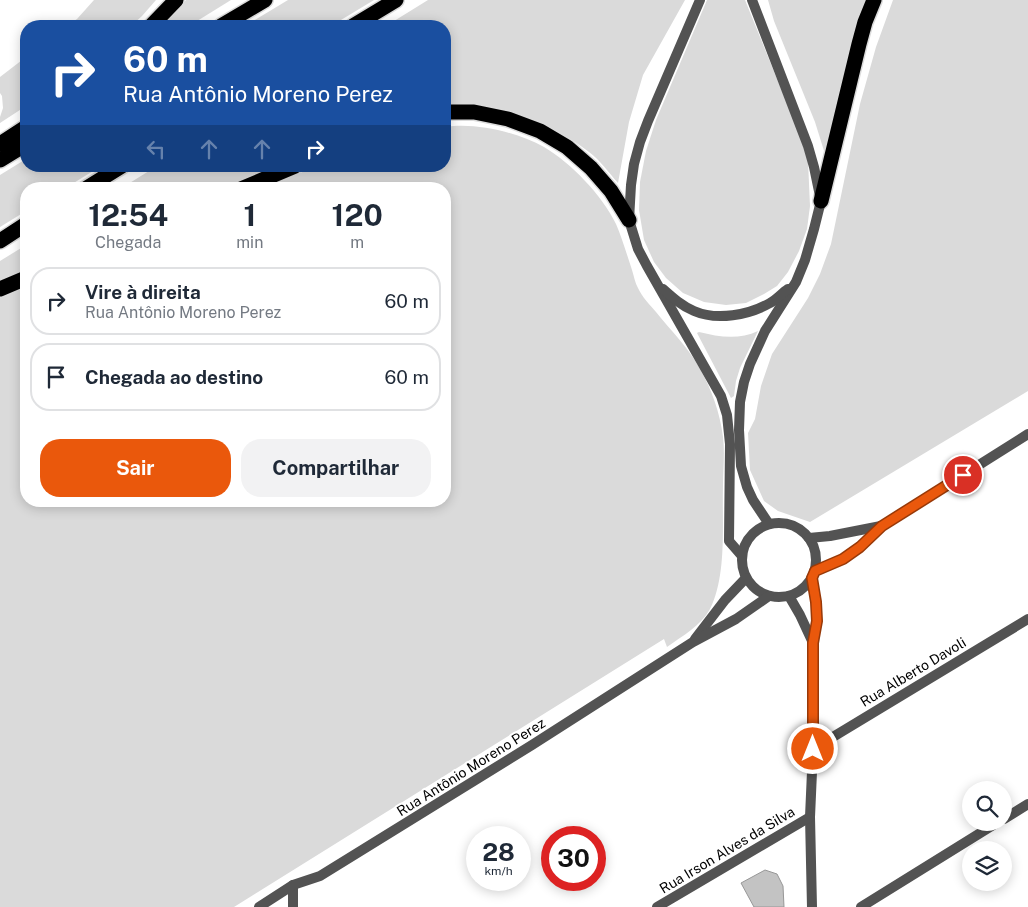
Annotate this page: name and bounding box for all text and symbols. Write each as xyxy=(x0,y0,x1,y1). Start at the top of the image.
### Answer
text: 60 m xyxy=(123,39,208,80)
icon: right xyxy=(40,40,105,105)
text: Rua Antônio Moreno Perez xyxy=(123,81,393,107)
icon: left xyxy=(142,135,170,163)
icon: ahead xyxy=(195,135,223,163)
icon: ahead xyxy=(248,135,276,163)
icon: right xyxy=(301,135,329,163)
text: 12:54 xyxy=(88,197,168,233)
text: 1 xyxy=(243,197,256,233)
text: 120 xyxy=(332,197,383,233)
text: Chegada xyxy=(95,233,161,252)
text: min xyxy=(236,233,263,252)
text: m xyxy=(350,233,364,252)
text: Vire à direita xyxy=(85,281,201,303)
icon: right xyxy=(42,287,70,315)
text: 60 m xyxy=(385,290,429,312)
text: Rua Antônio Moreno Perez xyxy=(85,303,281,322)
icon: arrive xyxy=(42,363,70,391)
text: Chegada ao destino xyxy=(85,366,263,388)
text: 60 m xyxy=(385,366,429,388)
button: Sair xyxy=(40,439,231,497)
button: Compartilhar xyxy=(241,439,431,497)
pin xyxy=(942,454,984,496)
icon: arrive xyxy=(949,461,977,489)
street label: Rua Alberto Davoli xyxy=(857,634,969,710)
street label: Rua Antônio Moreno Perez xyxy=(394,715,548,819)
position arrow xyxy=(786,722,838,774)
map controls xyxy=(962,781,1012,891)
button: search xyxy=(962,781,1012,831)
street label: Rua Irson Alves da Silva xyxy=(657,803,797,897)
speed limit sign: 30 xyxy=(541,826,606,891)
text: 28 xyxy=(482,837,515,867)
button: layers xyxy=(962,841,1012,891)
text: km/h xyxy=(484,864,513,878)

